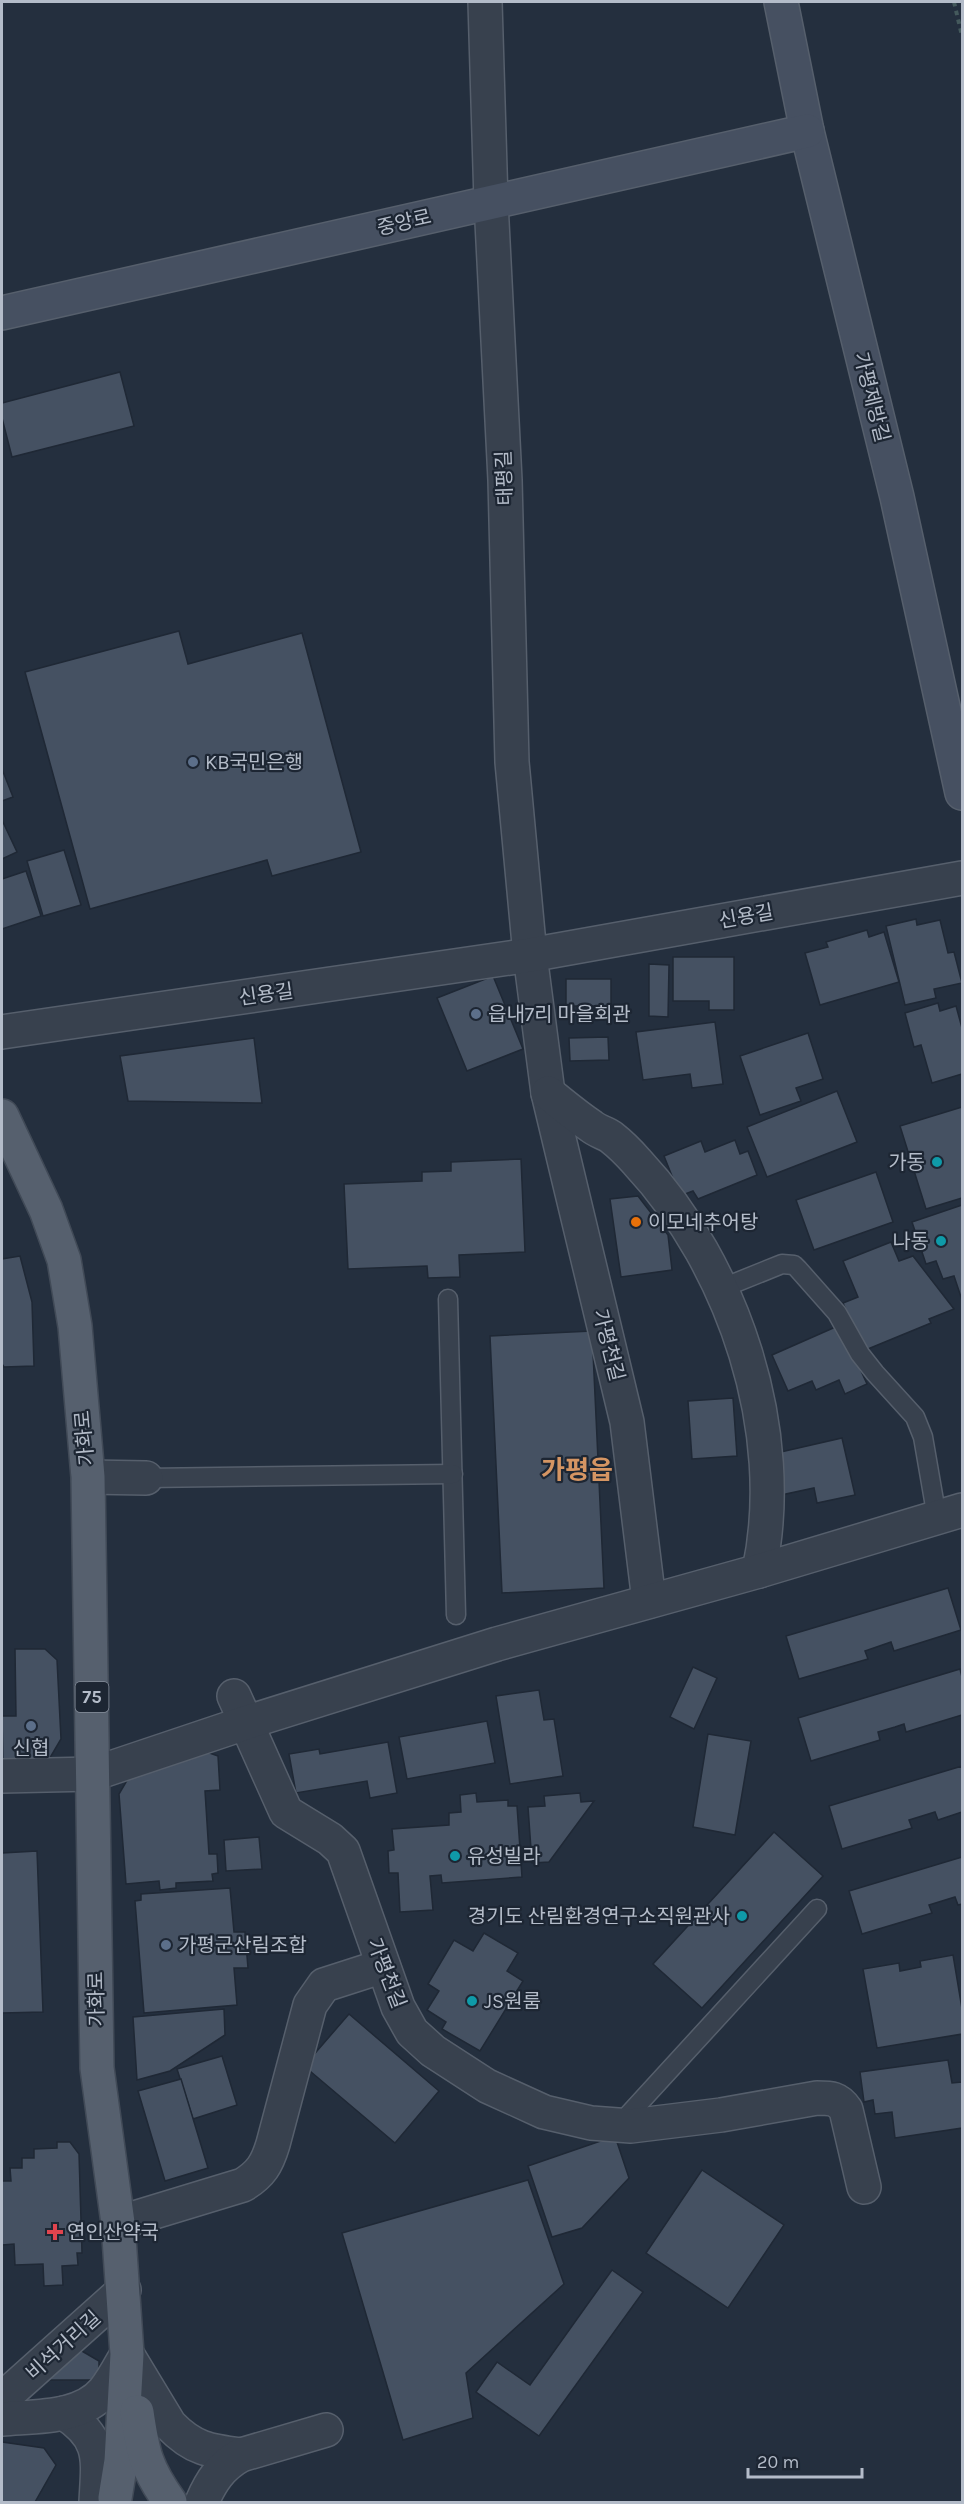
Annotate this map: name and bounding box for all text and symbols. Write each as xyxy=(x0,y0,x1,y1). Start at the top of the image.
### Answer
street label: 중앙로 xyxy=(375,205,434,240)
street label: 가평제방길 xyxy=(849,350,894,445)
street label: 태평길 xyxy=(492,450,517,506)
place label: KB국민은행 xyxy=(205,751,303,774)
marker: KB국민은행 xyxy=(186,755,200,769)
street label: 신용길 xyxy=(717,900,775,933)
street label: 신용길 xyxy=(237,979,295,1010)
place label: 읍내7리 마을회관 xyxy=(488,1003,631,1026)
marker: 읍내7리 마을회관 xyxy=(469,1007,483,1021)
place label: 가동 xyxy=(888,1151,925,1174)
marker: 가동 xyxy=(930,1155,944,1169)
place label: 이모네추어탕 xyxy=(648,1211,758,1234)
marker: 이모네추어탕 xyxy=(629,1215,643,1229)
place label: 나동 xyxy=(892,1230,929,1253)
marker: 나동 xyxy=(934,1234,948,1248)
street label: 가평천길 xyxy=(588,1307,629,1384)
street label: 가화로 xyxy=(71,1409,98,1466)
district label: 가평읍 xyxy=(541,1455,613,1486)
road number: 75 xyxy=(76,1682,109,1712)
marker: 신협 xyxy=(24,1719,38,1733)
place label: 신협 xyxy=(13,1737,49,1760)
place label: 유성빌라 xyxy=(467,1845,541,1868)
marker: 유성빌라 xyxy=(448,1849,462,1863)
place label: 경기도 산림환경연구소직원관사 xyxy=(468,1905,730,1928)
marker: 경기도 산림환경연구소직원관사 xyxy=(735,1909,749,1923)
place label: 가평군산림조합 xyxy=(178,1934,307,1957)
street label: 가평천길 xyxy=(363,1935,410,2012)
marker: 가평군산림조합 xyxy=(159,1938,173,1952)
street label: 가화로 xyxy=(85,1971,108,2027)
place label: JS원룸 xyxy=(484,1990,541,2013)
marker: JS원룸 xyxy=(465,1994,479,2008)
place label: 연인산약국 xyxy=(67,2221,159,2244)
marker: 연인산약국 xyxy=(48,2225,62,2239)
street label: 비석거리길 xyxy=(21,2306,105,2385)
scale bar xyxy=(748,2441,862,2479)
text: 20 m xyxy=(757,2451,799,2473)

